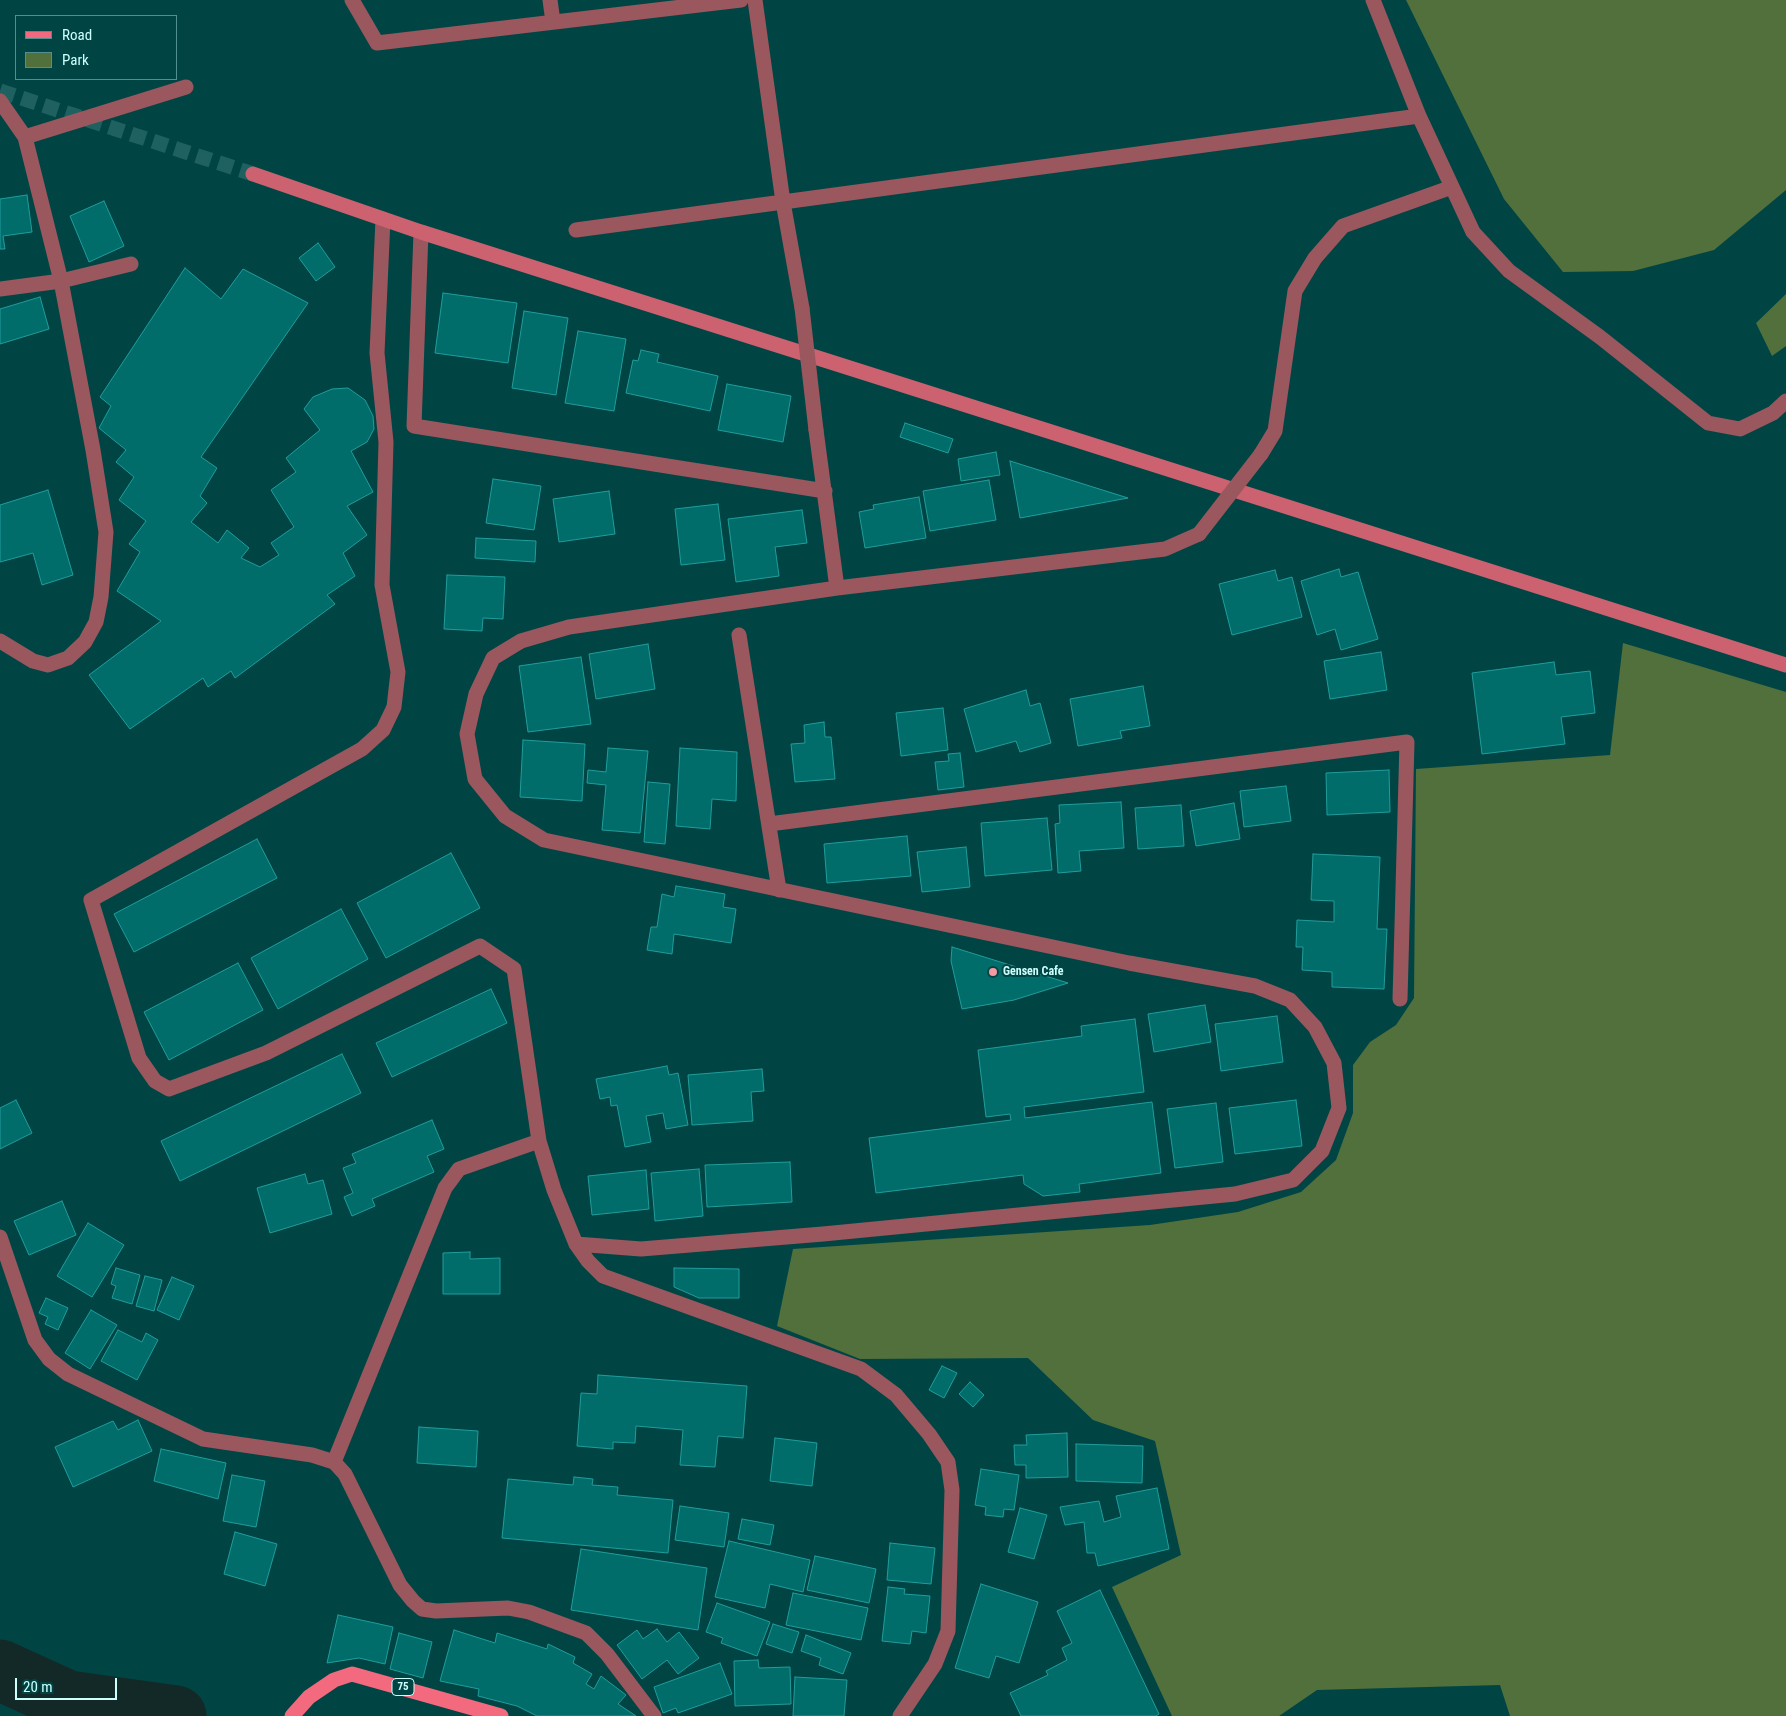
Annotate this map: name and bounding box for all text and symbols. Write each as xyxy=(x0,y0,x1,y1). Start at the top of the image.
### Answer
legend xyxy=(15,15,178,80)
text: Road xyxy=(62,26,92,44)
text: Park xyxy=(62,51,89,69)
place label: Gensen Cafe xyxy=(1003,965,1064,979)
marker: Gensen Cafe xyxy=(987,966,999,978)
scale bar xyxy=(18,1668,120,1700)
text: 20 m xyxy=(23,1678,53,1696)
road number: 75 xyxy=(392,1678,414,1695)

